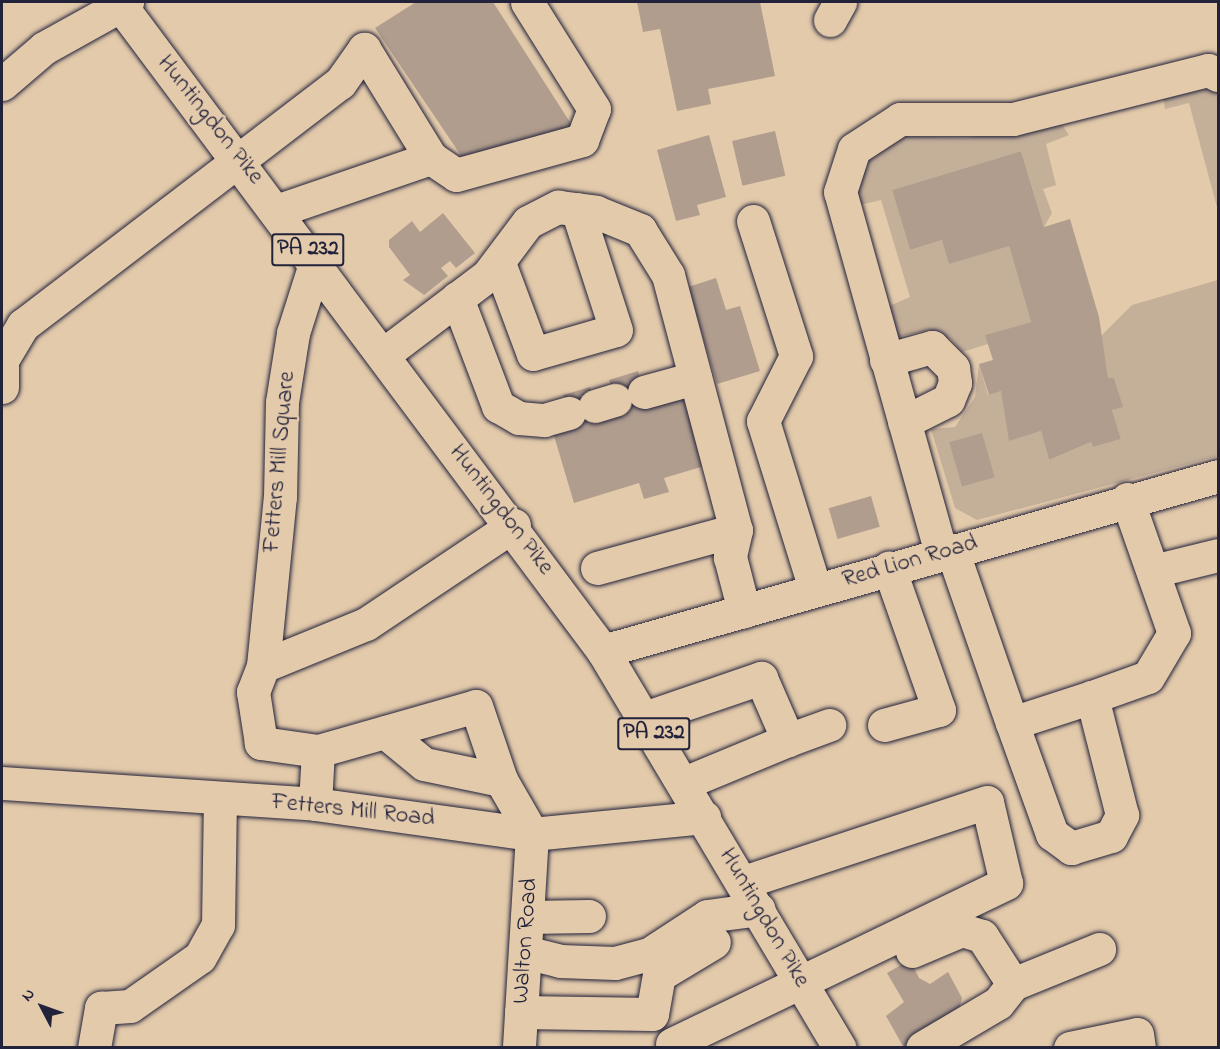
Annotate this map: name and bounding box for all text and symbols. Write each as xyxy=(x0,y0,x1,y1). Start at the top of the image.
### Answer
street label: Huntingdon Pike xyxy=(151,50,269,190)
road number: PA 232 xyxy=(270,231,346,269)
street label: Fetters Mill Square xyxy=(258,370,302,554)
street label: Huntingdon Pike xyxy=(442,439,560,581)
street label: Red Lion Road xyxy=(839,529,981,595)
road number: PA 232 xyxy=(616,715,692,753)
street label: Fetters Mill Road xyxy=(270,788,436,834)
street label: Huntingdon Pike xyxy=(712,843,816,993)
street label: Walton Road xyxy=(507,877,545,1005)
north arrow xyxy=(12,977,72,1037)
text: N xyxy=(16,983,41,1007)

